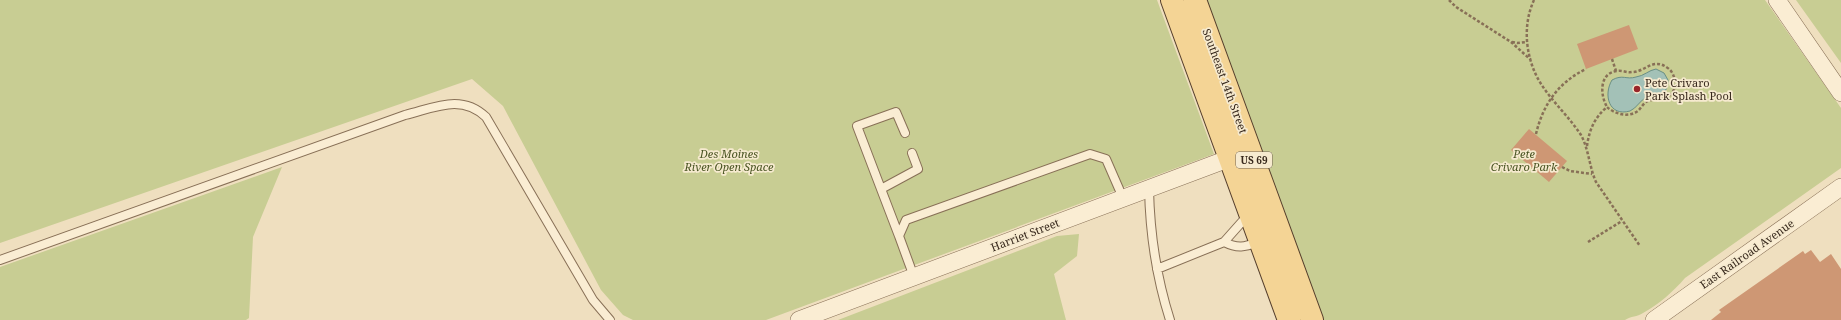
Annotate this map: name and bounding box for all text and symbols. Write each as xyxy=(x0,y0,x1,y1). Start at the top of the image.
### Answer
street label: Southeast 14th Street xyxy=(1200,26,1251,135)
place label: Pete Crivaro Park Splash Pool xyxy=(1645,75,1733,103)
marker: Pete Crivaro Park Splash Pool xyxy=(1632,84,1642,94)
park label: Des Moines River Open Space xyxy=(684,146,774,174)
park label: Pete Crivaro Park xyxy=(1491,146,1558,174)
road number: US 69 xyxy=(1236,152,1272,168)
street label: Harriet Street xyxy=(988,215,1061,254)
street label: East Railroad Avenue xyxy=(1697,215,1797,292)

